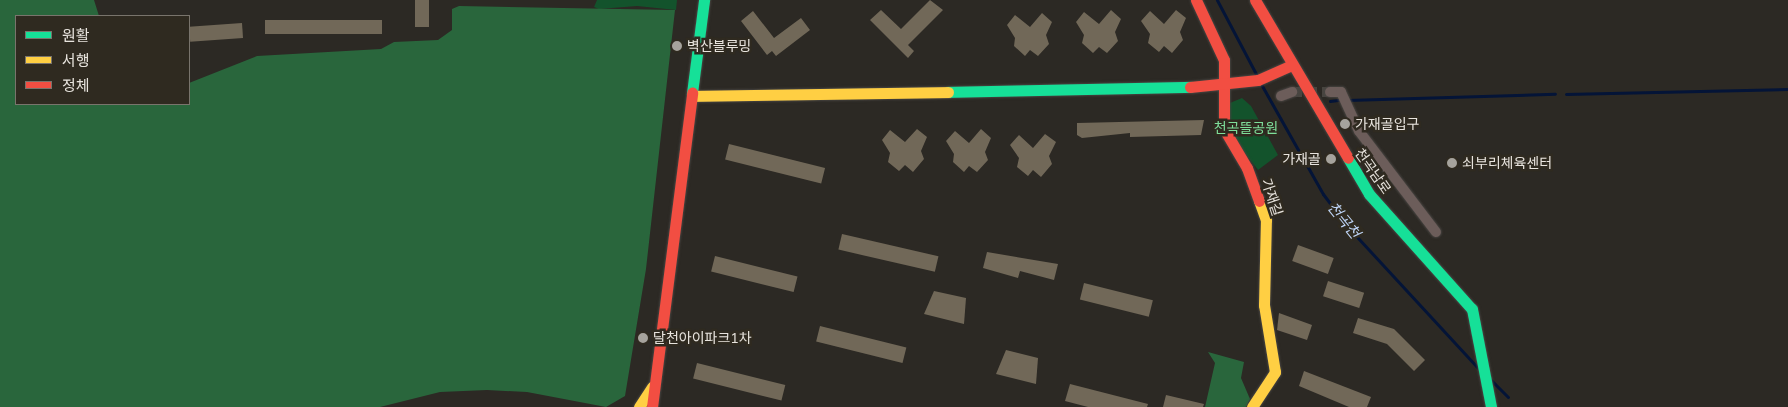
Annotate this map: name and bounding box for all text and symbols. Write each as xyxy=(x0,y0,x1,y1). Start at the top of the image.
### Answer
legend xyxy=(15,15,190,105)
text: 원활 xyxy=(62,26,90,45)
place label: 벽산블루밍 xyxy=(687,38,751,54)
marker: 벽산블루밍 xyxy=(671,40,683,52)
text: 서행 xyxy=(62,51,90,70)
text: 정체 xyxy=(62,76,90,95)
place label: 가재골입구 xyxy=(1355,116,1419,132)
marker: 가재골입구 xyxy=(1339,118,1351,130)
park label: 천곡뜰공원 xyxy=(1214,120,1278,136)
street label: 천곡남로 xyxy=(1351,145,1395,197)
place label: 가재골 xyxy=(1282,151,1321,167)
marker: 가재골 xyxy=(1325,153,1337,165)
place label: 쇠부리체육센터 xyxy=(1462,155,1552,171)
marker: 쇠부리체육센터 xyxy=(1446,157,1458,169)
street label: 가재길 xyxy=(1258,176,1286,218)
water label: 천곡천 xyxy=(1324,198,1364,242)
place label: 달천아이파크1차 xyxy=(653,330,752,346)
marker: 달천아이파크1차 xyxy=(637,332,649,344)

